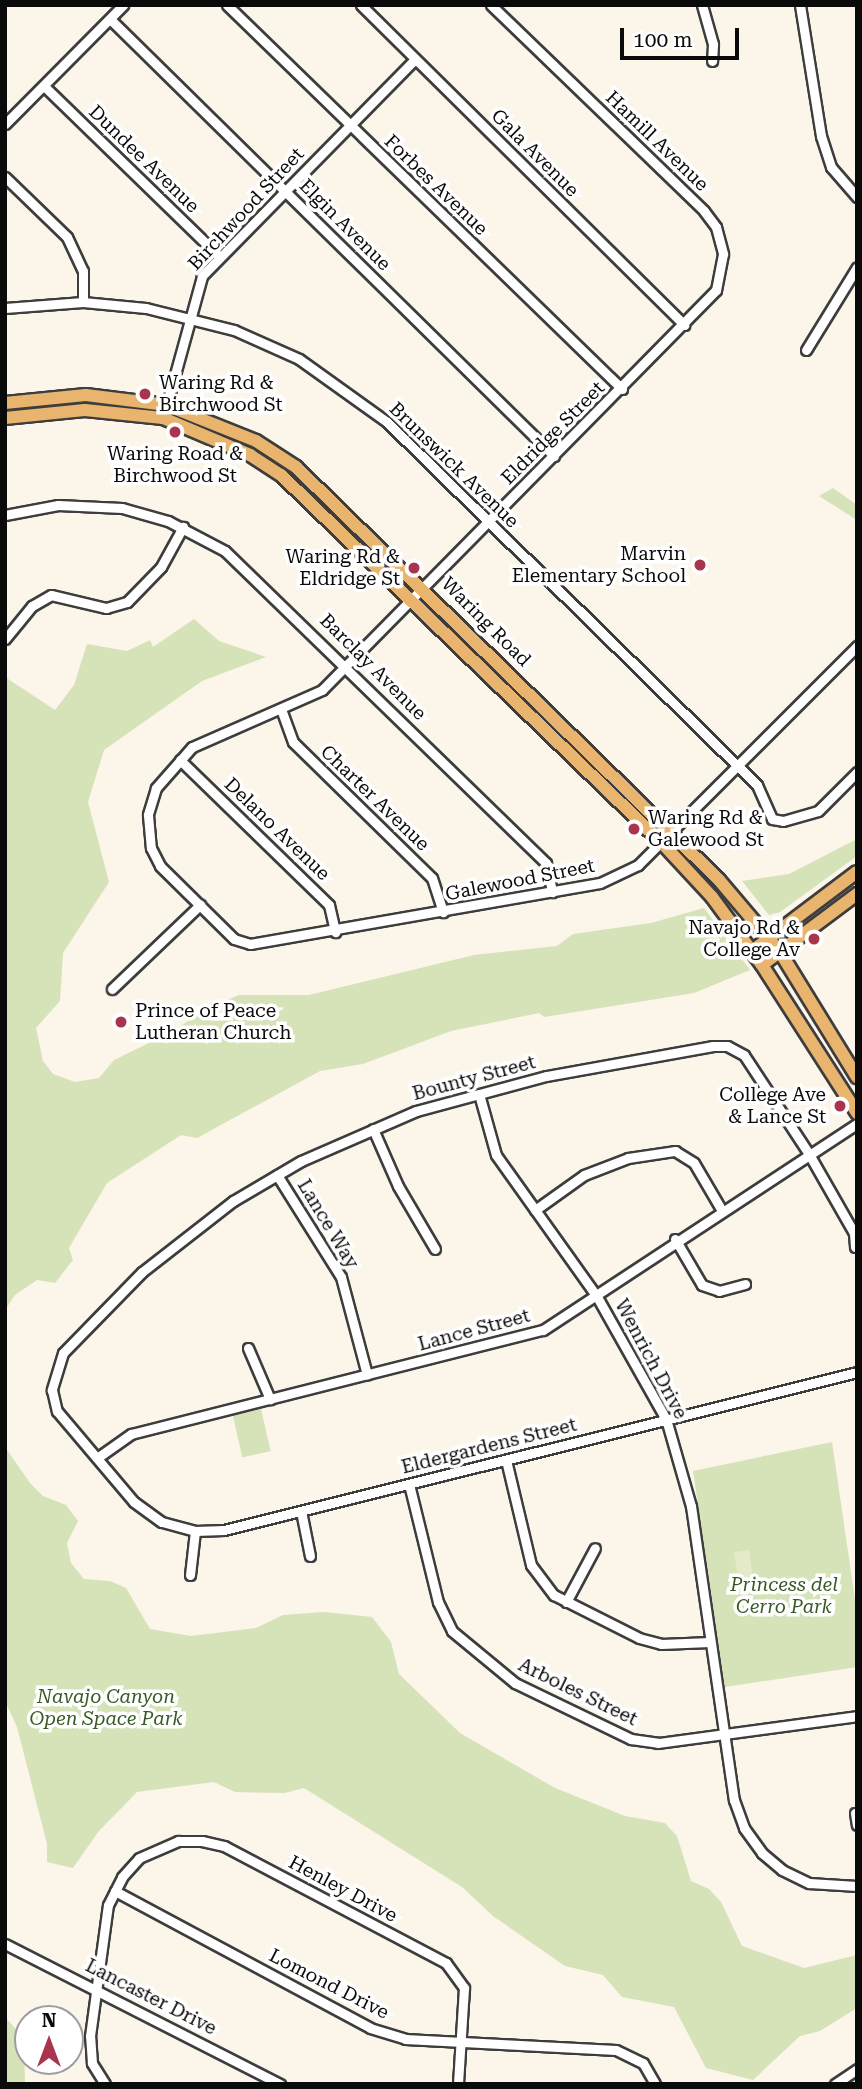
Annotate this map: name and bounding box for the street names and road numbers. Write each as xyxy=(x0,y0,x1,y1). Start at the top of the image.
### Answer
street label: Hamill Avenue xyxy=(601,86,713,196)
street label: Dundee Avenue xyxy=(84,100,204,218)
street label: Gala Avenue xyxy=(486,104,584,202)
street label: Forbes Avenue xyxy=(380,130,492,240)
street label: Birchwood Street xyxy=(183,143,309,275)
street label: Elgin Avenue xyxy=(294,174,396,276)
street label: Eldridge Street xyxy=(497,377,609,489)
street label: Brunswick Avenue xyxy=(385,397,523,533)
street label: Waring Road xyxy=(437,573,535,671)
street label: Barclay Avenue xyxy=(315,609,431,725)
street label: Charter Avenue xyxy=(316,740,434,856)
street label: Delano Avenue xyxy=(219,773,335,885)
street label: Galewood Street xyxy=(443,854,597,906)
street label: Bounty Street xyxy=(410,1051,538,1105)
street label: Lance Way xyxy=(293,1175,363,1273)
street label: Wenrich Drive xyxy=(610,1295,692,1423)
street label: Lance Street xyxy=(416,1304,532,1356)
street label: Eldergardens Street xyxy=(399,1413,579,1479)
street label: Arboles Street xyxy=(515,1653,641,1731)
street label: Henley Drive xyxy=(285,1851,401,1927)
street label: Lomond Drive xyxy=(265,1944,393,2024)
street label: Lancaster Drive xyxy=(82,1954,220,2040)

